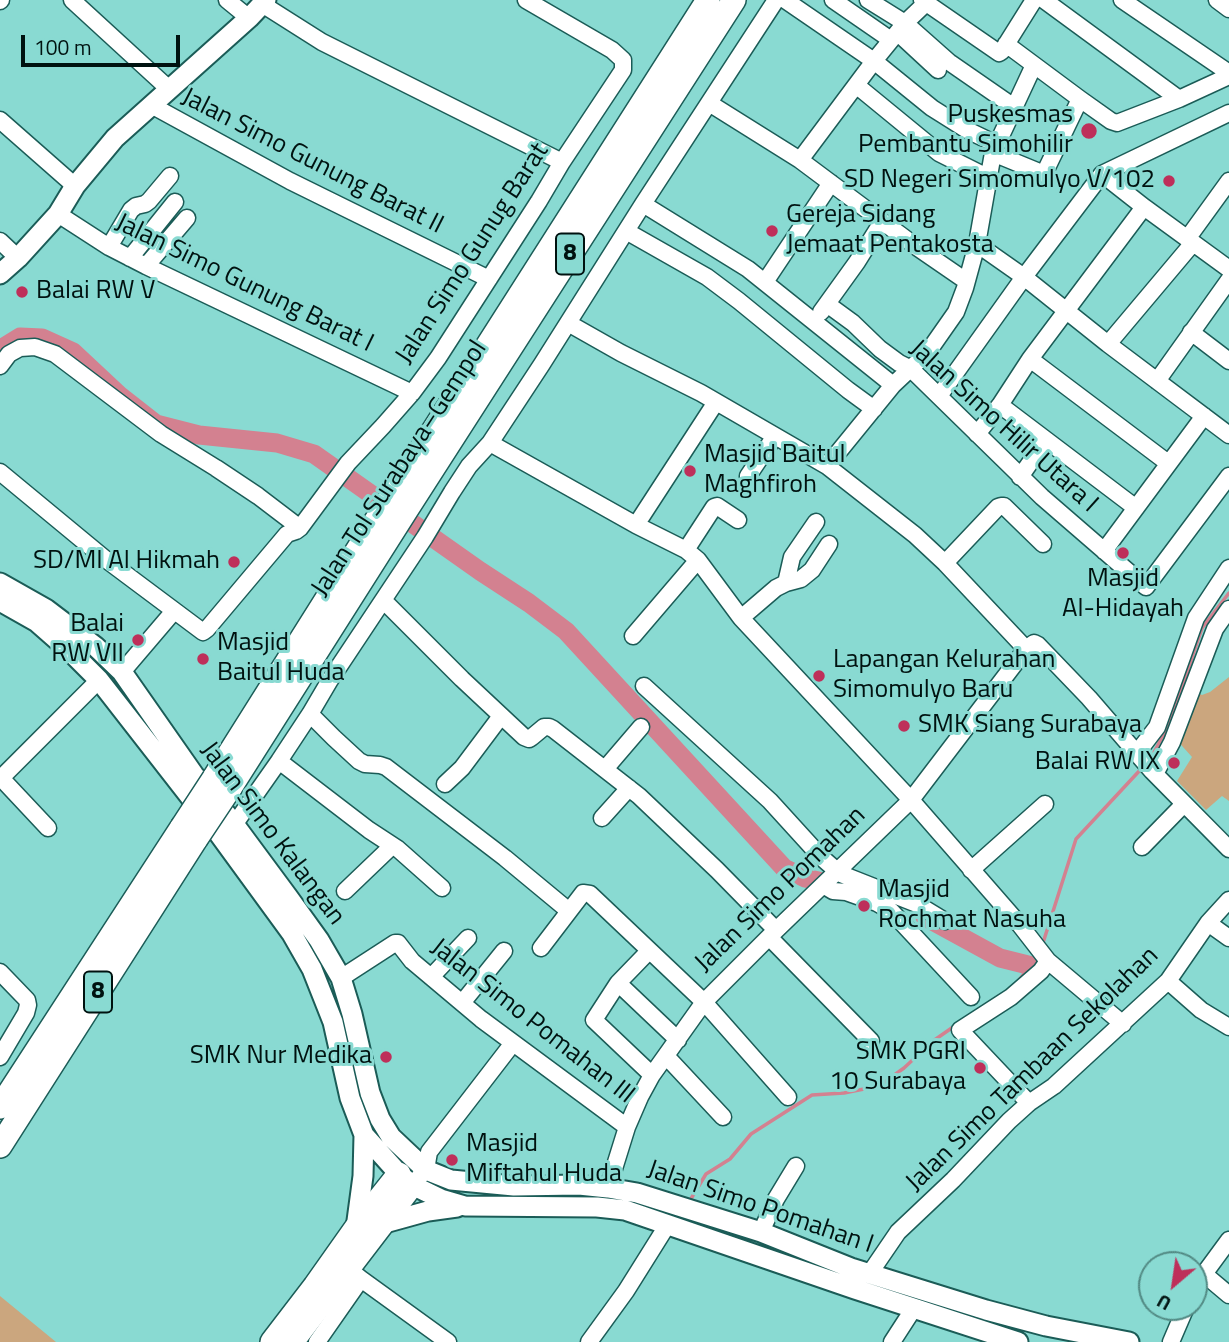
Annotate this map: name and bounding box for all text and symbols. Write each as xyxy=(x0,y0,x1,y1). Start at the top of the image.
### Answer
scale bar xyxy=(24,21,184,65)
text: 100 m xyxy=(34,31,91,63)
street label: Jalan Simo Gunung Barat II xyxy=(176,82,448,242)
place label: Puskesmas Pembantu Simohilir xyxy=(858,100,1073,162)
marker: Puskesmas Pembantu Simohilir xyxy=(1079,121,1099,141)
street label: Jalan Simo Gunug Barat xyxy=(390,138,556,370)
place label: SD Negeri Simomulyo V/102 xyxy=(844,165,1155,197)
marker: SD Negeri Simomulyo V/102 xyxy=(1161,173,1177,189)
place label: Gereja Sidang Jemaat Pentakosta xyxy=(786,200,994,262)
street label: Jalan Simo Gunung Barat I xyxy=(110,208,378,360)
marker: Gereja Sidang Jemaat Pentakosta xyxy=(764,223,780,239)
road number: 8 xyxy=(556,233,584,274)
place label: Balai RW V xyxy=(36,276,155,308)
marker: Balai RW V xyxy=(14,284,30,300)
street label: Jalan Simo Hilir Utara I xyxy=(902,334,1104,520)
street label: Jalan Tol Surabaya–Gempol xyxy=(306,335,494,603)
place label: Masjid Baitul Maghfiroh xyxy=(704,440,845,502)
marker: Masjid Baitul Maghfiroh xyxy=(682,463,698,479)
marker: Masjid Al-Hidayah xyxy=(1115,545,1131,561)
place label: SD/MI Al Hikmah xyxy=(33,546,220,578)
marker: SD/MI Al Hikmah xyxy=(226,554,242,570)
place label: Masjid Al-Hidayah xyxy=(1062,564,1184,626)
place label: Balai RW VII xyxy=(51,609,124,670)
place label: Masjid Baitul Huda xyxy=(217,628,345,690)
marker: Balai RW VII xyxy=(130,632,146,648)
place label: Lapangan Kelurahan Simomulyo Baru xyxy=(833,645,1056,706)
marker: Masjid Baitul Huda xyxy=(195,651,211,667)
marker: Lapangan Kelurahan Simomulyo Baru xyxy=(811,668,827,684)
place label: SMK Siang Surabaya xyxy=(918,710,1142,742)
marker: SMK Siang Surabaya xyxy=(896,718,912,734)
street label: Jalan Simo Kalangan xyxy=(193,736,351,932)
place label: Balai RW IX xyxy=(1035,747,1160,779)
marker: Balai RW IX xyxy=(1166,755,1182,771)
street label: Jalan Simo Pomahan xyxy=(689,801,873,979)
place label: Masjid Rochmat Nasuha xyxy=(878,875,1066,936)
marker: Masjid Rochmat Nasuha xyxy=(856,898,872,914)
street label: Jalan Simo Pomahan III xyxy=(424,933,640,1111)
street label: Jalan Simo Tambaan Sekolahan xyxy=(900,941,1166,1199)
road number: 8 xyxy=(84,972,112,1012)
place label: SMK PGRI 10 Surabaya xyxy=(829,1037,966,1098)
place label: SMK Nur Medika xyxy=(190,1041,372,1073)
marker: SMK Nur Medika xyxy=(378,1049,394,1065)
marker: SMK PGRI 10 Surabaya xyxy=(972,1060,988,1076)
place label: Masjid Miftahul Huda xyxy=(466,1129,622,1190)
marker: Masjid Miftahul Huda xyxy=(444,1152,460,1168)
street label: Jalan Simo Pomahan I xyxy=(643,1155,877,1261)
north arrow xyxy=(1138,1251,1208,1321)
text: U xyxy=(1151,1287,1176,1319)

